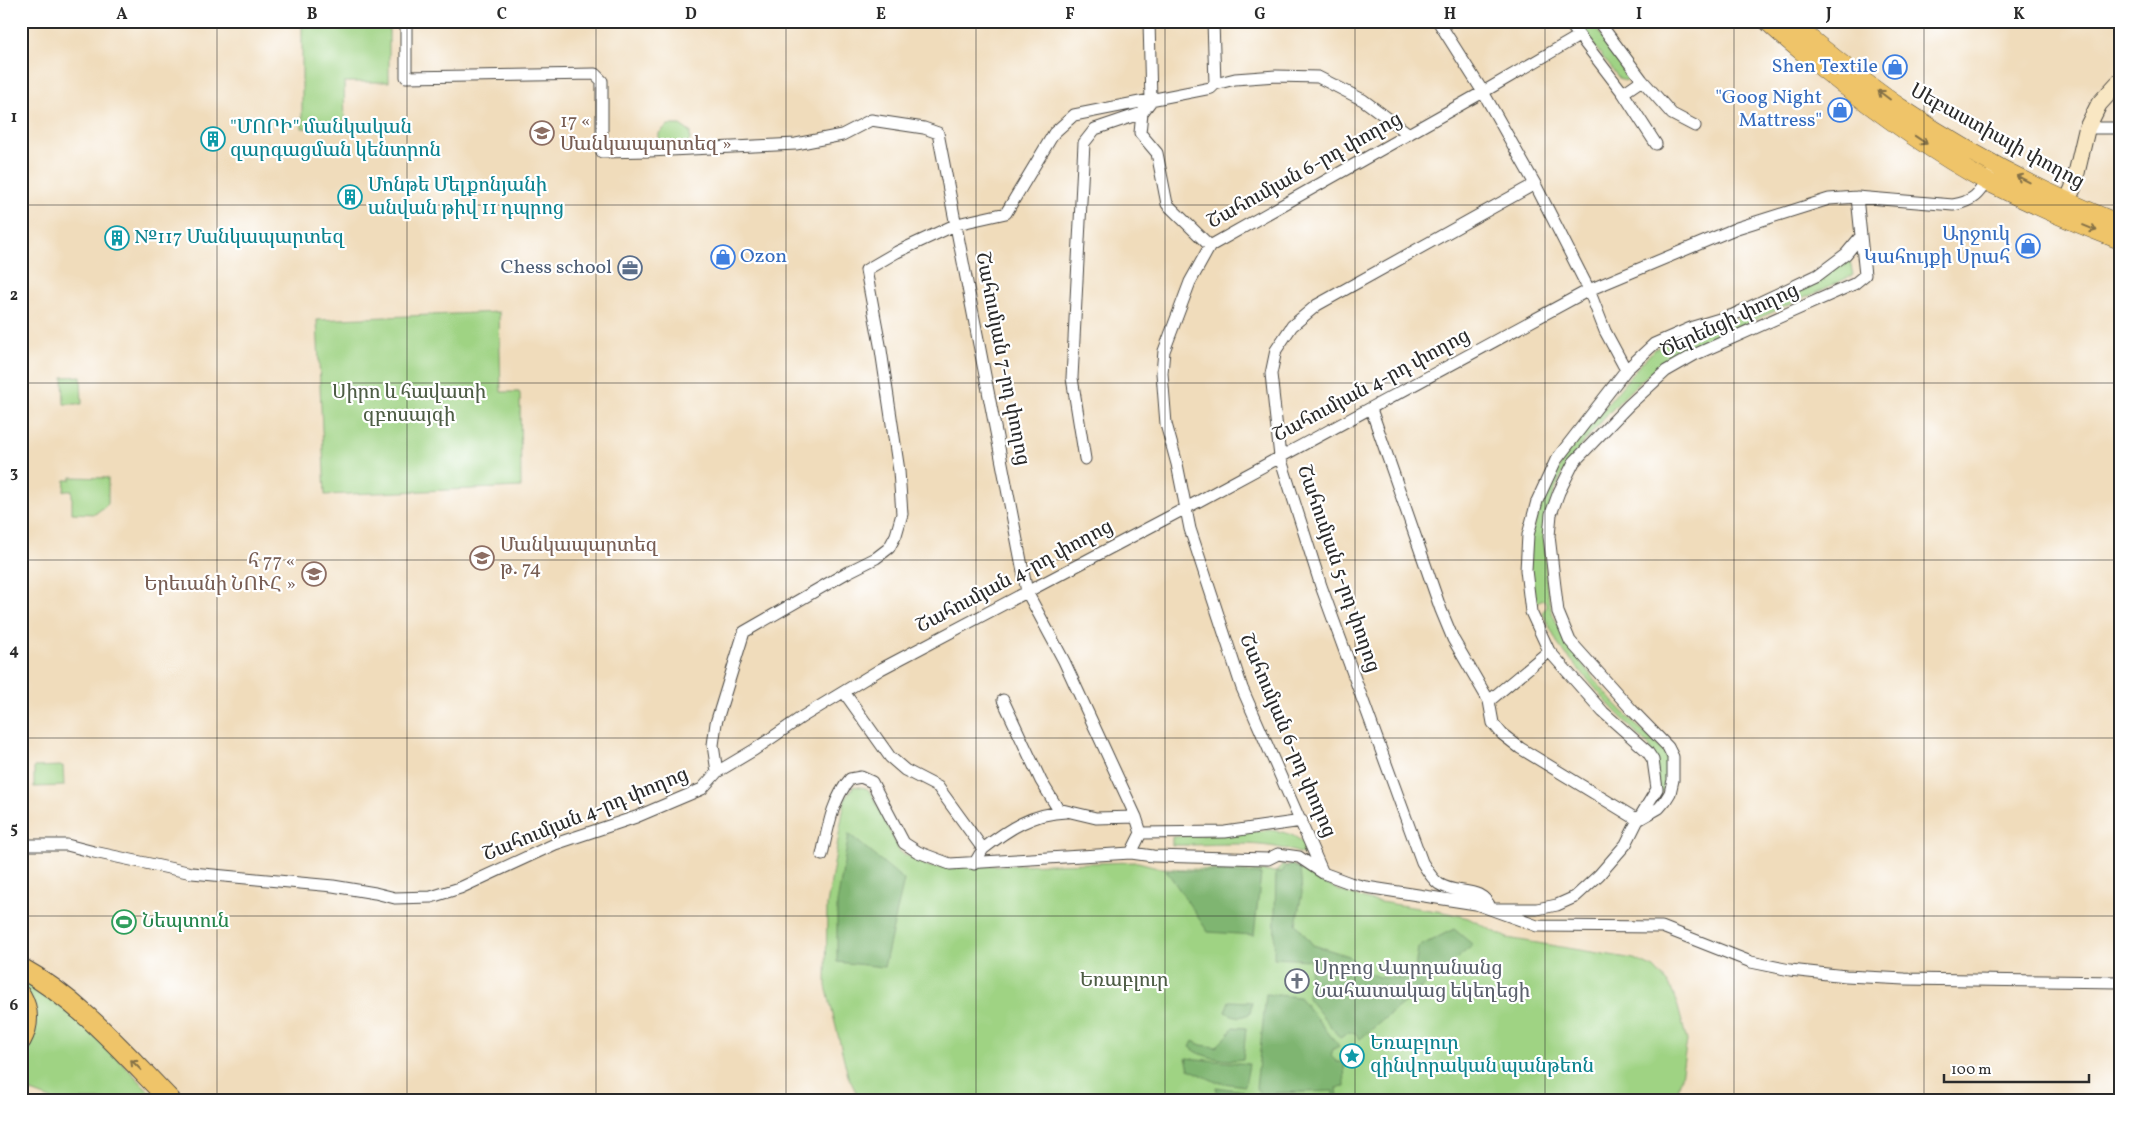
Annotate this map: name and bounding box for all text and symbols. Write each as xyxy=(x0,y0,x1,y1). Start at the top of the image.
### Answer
text: A xyxy=(116,4,128,26)
text: B xyxy=(307,4,318,26)
text: C xyxy=(497,4,507,26)
text: D xyxy=(685,4,697,26)
text: E xyxy=(876,4,886,26)
text: F xyxy=(1065,4,1075,26)
text: G xyxy=(1254,4,1266,26)
text: H xyxy=(1444,4,1456,26)
text: I xyxy=(1636,4,1642,26)
text: J xyxy=(1825,4,1832,26)
text: K xyxy=(2013,4,2025,26)
place label: Shen Textile xyxy=(1772,53,1878,81)
shop icon: Shen Textile xyxy=(1882,54,1908,80)
street label: Սեբաստիայի փողոց xyxy=(1905,77,2089,197)
place label: "Goog Night Mattress" xyxy=(1715,84,1822,135)
one-way arrow xyxy=(1878,90,1891,101)
shop icon: "Goog Night Mattress" xyxy=(1827,97,1853,123)
street label: Շահումյան 6-րդ փողոց xyxy=(1203,106,1407,236)
text: 1 xyxy=(11,107,17,129)
place label: 17 « Մանկապարտեզ » xyxy=(560,108,732,159)
place label: "ՄՈՐԻ" մանկական զարգացման կենտրոն xyxy=(230,114,441,165)
school or university icon: 17 « Մանկապարտեզ » xyxy=(529,120,555,146)
building icon: "ՄՈՐԻ" մանկական զարգացման կենտրոն xyxy=(200,126,226,152)
one-way arrow xyxy=(1913,135,1927,145)
place label: Մոնթե Մելքոնյանի անվան թիվ 11 դպրոց xyxy=(368,172,564,223)
one-way arrow xyxy=(2016,174,2031,183)
building icon: Մոնթե Մելքոնյանի անվան թիվ 11 դպրոց xyxy=(337,184,363,210)
place label: Արջուկ Կահույքի Սրահ xyxy=(1864,221,2010,272)
place label: №117 Մանկապարտեզ xyxy=(134,224,345,252)
one-way arrow xyxy=(2082,224,2097,234)
building icon: №117 Մանկապարտեզ xyxy=(104,225,130,251)
shop icon: Արջուկ Կահույքի Սրահ xyxy=(2015,233,2041,259)
place label: Ozon xyxy=(740,243,787,271)
shop icon: Ozon xyxy=(710,244,736,270)
street label: Շահումյան 7-րդ փողոց xyxy=(968,250,1036,468)
place label: Chess school xyxy=(500,254,612,282)
office icon: Chess school xyxy=(617,255,643,281)
street label: Ծերենցի փողոց xyxy=(1657,277,1803,365)
text: 2 xyxy=(10,285,18,307)
street label: Շահումյան 4-րդ փողոց xyxy=(1269,322,1475,450)
park label: Սիրո և հավատի զբոսայգի xyxy=(332,379,486,430)
text: 3 xyxy=(10,462,18,484)
street label: Շահումյան 5-րդ փողոց xyxy=(1289,462,1387,676)
street label: Շահումյան 4-րդ փողոց xyxy=(912,513,1118,641)
place label: Մանկապարտեզ թ․ 74 xyxy=(500,532,659,583)
school or university icon: Մանկապարտեզ թ․ 74 xyxy=(469,545,495,571)
place label: հ 77 « Երեւանի ՆՈՒՀ » xyxy=(144,548,296,599)
school or university icon: հ 77 « Երեւանի ՆՈՒՀ » xyxy=(301,561,327,587)
street label: Շահումյան 6-րդ փողոց xyxy=(1231,630,1343,842)
text: 4 xyxy=(9,640,19,662)
street label: Շահումյան 4-րդ փողոց xyxy=(479,761,693,869)
text: 5 xyxy=(10,818,18,840)
place label: Նեպտուն xyxy=(142,908,229,936)
sports icon: Նեպտուն xyxy=(111,909,137,935)
place label: Սրբոց Վարդանանց Նահատակաց եկեղեցի xyxy=(1314,955,1530,1006)
park label: Եռաբլուր xyxy=(1080,967,1168,995)
church icon: Սրբոց Վարդանանց Նահատակաց եկեղեցի xyxy=(1284,968,1310,994)
text: 6 xyxy=(10,995,19,1017)
place label: Եռաբլուր զինվորական պանթեոն xyxy=(1370,1030,1594,1081)
place icon: Եռաբլուր զինվորական պանթեոն xyxy=(1339,1043,1365,1069)
scale bar xyxy=(1944,1051,2088,1083)
one-way arrow xyxy=(129,1059,142,1071)
text: 100 m xyxy=(1951,1060,1991,1081)

